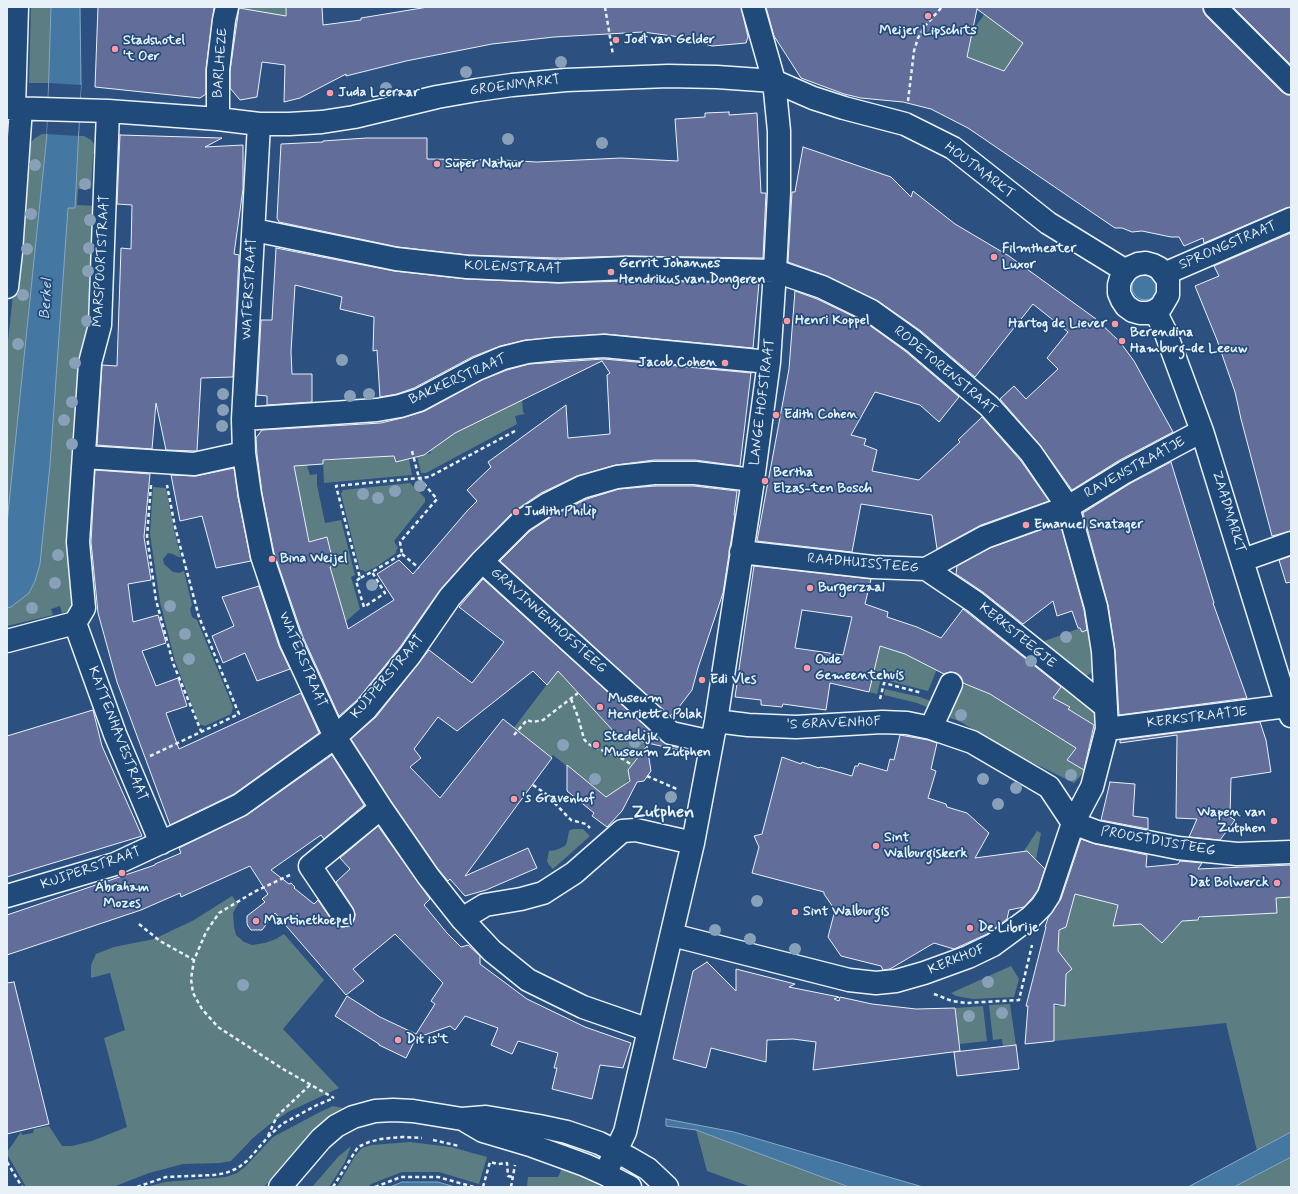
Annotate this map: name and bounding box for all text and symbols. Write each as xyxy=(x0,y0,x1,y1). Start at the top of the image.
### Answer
marker: Meijer Lipschits xyxy=(923,11,933,21)
place label: Meijer Lipschits xyxy=(879,23,977,39)
street label: BARLHEZE xyxy=(210,27,232,99)
place label: Joël van Gelder xyxy=(624,32,715,48)
place label: Stadshotel 't Oer xyxy=(123,33,185,66)
marker: Joël van Gelder xyxy=(611,35,621,45)
marker: Stadshotel 't Oer xyxy=(110,44,120,54)
street label: GROENMARKT xyxy=(469,72,561,100)
place label: Juda Leeraar xyxy=(338,85,419,101)
marker: Juda Leeraar xyxy=(325,88,335,98)
street label: HOUTMARKT xyxy=(941,139,1017,203)
place label: Super Natuur xyxy=(445,156,524,172)
marker: Super Natuur xyxy=(432,159,442,169)
street label: MARSPOORTSTRAAT xyxy=(90,194,114,328)
street label: SPRONGSTRAAT xyxy=(1177,218,1279,274)
street label: WATERSTRAAT xyxy=(239,237,261,341)
place label: Filmtheater Luxor xyxy=(1002,241,1076,274)
marker: Filmtheater Luxor xyxy=(989,252,999,262)
place label: Gerrit Johannes Hendrikus van Dongeren xyxy=(619,256,765,288)
street label: KOLENSTRAAT xyxy=(464,258,562,278)
marker: Gerrit Johannes Hendrikus van Dongeren xyxy=(606,267,616,277)
water label: Berkel xyxy=(37,278,57,320)
place label: Henri Koppel xyxy=(795,313,870,329)
marker: Henri Koppel xyxy=(782,316,792,326)
place label: Hartog de Liever xyxy=(1008,316,1107,332)
marker: Hartog de Liever xyxy=(1110,319,1120,329)
street label: RODETORENSTRAAT xyxy=(890,323,1000,419)
place label: Berendina Hamburg-de Leeuw xyxy=(1130,325,1248,358)
marker: Berendina Hamburg-de Leeuw xyxy=(1117,336,1127,346)
street label: LANGE HOFSTRAAT xyxy=(747,338,779,466)
street label: BAKKERSTRAAT xyxy=(407,351,509,409)
place label: Jacob Cohen xyxy=(638,355,717,371)
marker: Jacob Cohen xyxy=(720,358,730,368)
place label: Edith Cohen xyxy=(784,407,858,423)
marker: Edith Cohen xyxy=(771,410,781,420)
street label: RAVENSTRAATJE xyxy=(1082,433,1188,503)
place label: Bertha Elzas-ten Bosch xyxy=(773,465,872,498)
street label: ZAADMARKT xyxy=(1208,469,1248,555)
marker: Bertha Elzas-ten Bosch xyxy=(760,476,770,486)
place label: Judith Philip xyxy=(524,504,597,520)
marker: Judith Philip xyxy=(511,507,521,517)
place label: Emanuel Snatager xyxy=(1034,517,1143,533)
marker: Emanuel Snatager xyxy=(1021,520,1031,530)
place label: Bina Weijel xyxy=(280,551,348,567)
street label: RAADHUISSTEEG xyxy=(807,551,919,577)
marker: Bina Weijel xyxy=(267,554,277,564)
street label: GRAVINNENHOFSTEEG xyxy=(487,564,609,678)
place label: Burgerzaal xyxy=(818,580,885,596)
marker: Burgerzaal xyxy=(805,583,815,593)
street label: KERKSTEEGJE xyxy=(975,600,1059,672)
street label: WATERSTRAAT xyxy=(274,610,330,710)
street label: KUIPERSTRAAT xyxy=(348,631,428,723)
place label: Oude Gemeentehuis xyxy=(815,652,904,684)
marker: Oude Gemeentehuis xyxy=(802,663,812,673)
street label: KATTENHAVESTRAAT xyxy=(84,664,150,804)
place label: Edi Vles xyxy=(710,672,757,688)
marker: Edi Vles xyxy=(697,675,707,685)
place label: Museum Henriette Polak xyxy=(608,691,702,724)
marker: Museum Henriette Polak xyxy=(595,702,605,712)
street label: KERKSTRAATJE xyxy=(1146,704,1248,732)
street label: 'S GRAVENHOF xyxy=(786,714,882,734)
place label: Stedelijk Museum Zutphen xyxy=(604,729,711,762)
marker: Stedelijk Museum Zutphen xyxy=(591,740,601,750)
place label: 's Gravenhof xyxy=(522,791,595,807)
marker: 's Gravenhof xyxy=(509,794,519,804)
district label: Zutphen xyxy=(632,802,694,824)
place label: Wapen van Zutphen xyxy=(1197,805,1266,838)
marker: Wapen van Zutphen xyxy=(1269,816,1279,826)
street label: PROOSTDIJSTEEG xyxy=(1099,824,1217,860)
place label: Sint Walburgiskerk xyxy=(884,830,968,862)
marker: Sint Walburgiskerk xyxy=(871,841,881,851)
street label: KUIPERSTRAAT xyxy=(39,844,143,894)
marker: Abraham Mozes xyxy=(117,868,127,878)
place label: Dat Bolwerck xyxy=(1189,875,1269,891)
marker: Dat Bolwerck xyxy=(1272,878,1282,888)
place label: Abraham Mozes xyxy=(95,880,149,912)
place label: Sint Walburgis xyxy=(803,904,889,920)
marker: Sint Walburgis xyxy=(790,907,800,917)
place label: Martinetkoepel xyxy=(264,913,352,929)
marker: Martinetkoepel xyxy=(251,916,261,926)
place label: De Librije xyxy=(978,920,1039,936)
marker: De Librije xyxy=(965,923,975,933)
street label: KERKHOF xyxy=(926,941,988,979)
place label: Dit is't xyxy=(406,1032,448,1048)
marker: Dit is't xyxy=(393,1035,403,1045)

